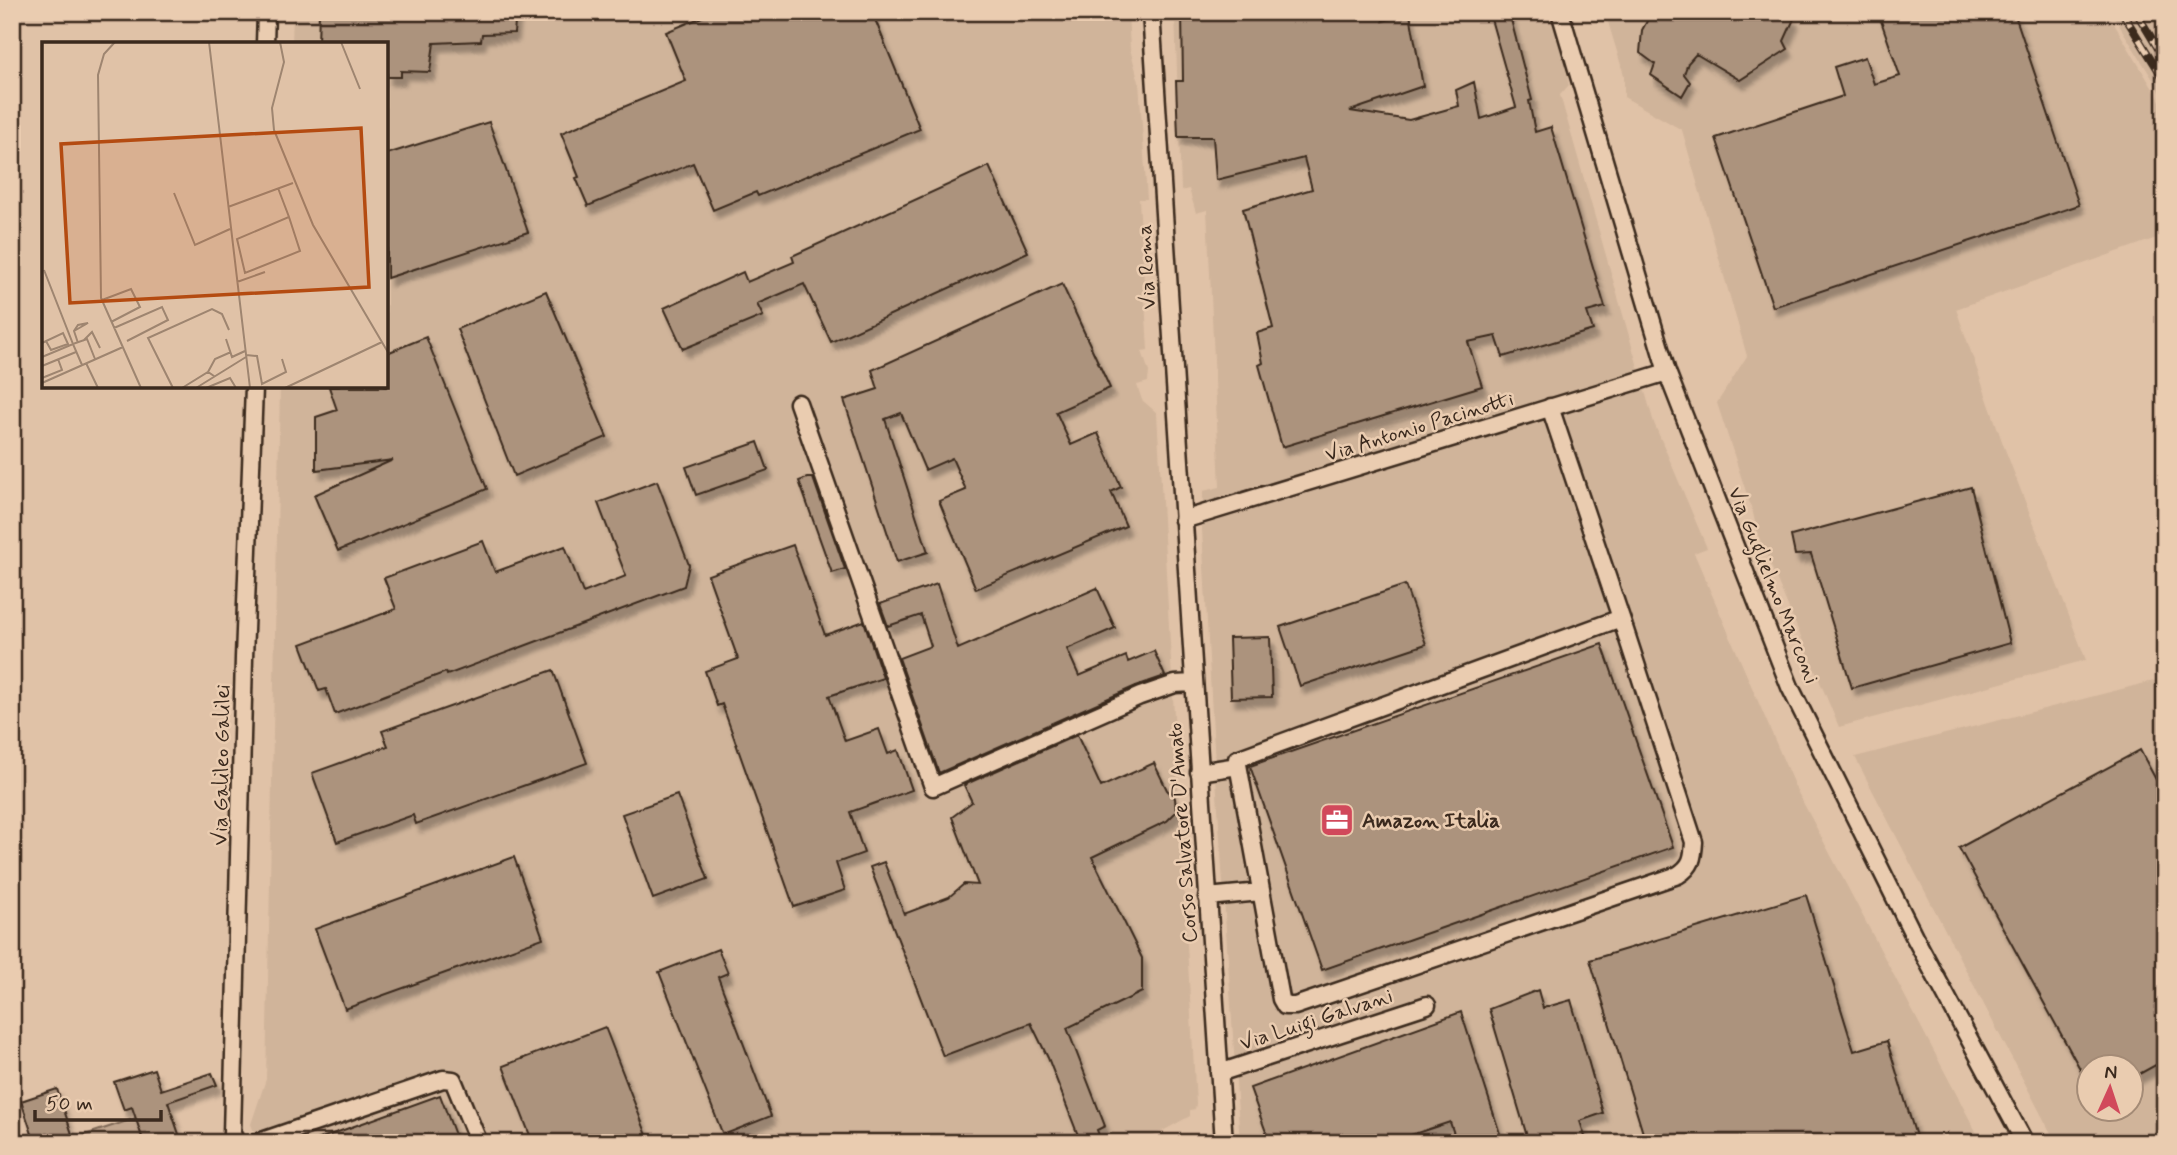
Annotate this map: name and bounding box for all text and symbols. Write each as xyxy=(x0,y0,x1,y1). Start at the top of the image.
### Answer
inset map xyxy=(42,42,388,388)
street label: Via Roma xyxy=(1131,224,1163,310)
street label: Via Antonio Pacinotti xyxy=(1322,385,1517,469)
street label: Via Guglielmo Marconi xyxy=(1719,483,1825,689)
street label: Via Galileo Galilei xyxy=(207,684,237,846)
street label: Corso Salvatore D'Amato xyxy=(1161,722,1205,944)
office icon: Amazon Italia xyxy=(1318,801,1356,839)
place label: Amazon Italia xyxy=(1362,807,1500,835)
street label: Via Luigi Galvani xyxy=(1236,982,1397,1060)
north arrow xyxy=(2076,1054,2146,1124)
text: N xyxy=(2104,1060,2118,1085)
scale bar xyxy=(35,1078,161,1122)
text: 50 m xyxy=(46,1090,93,1118)

